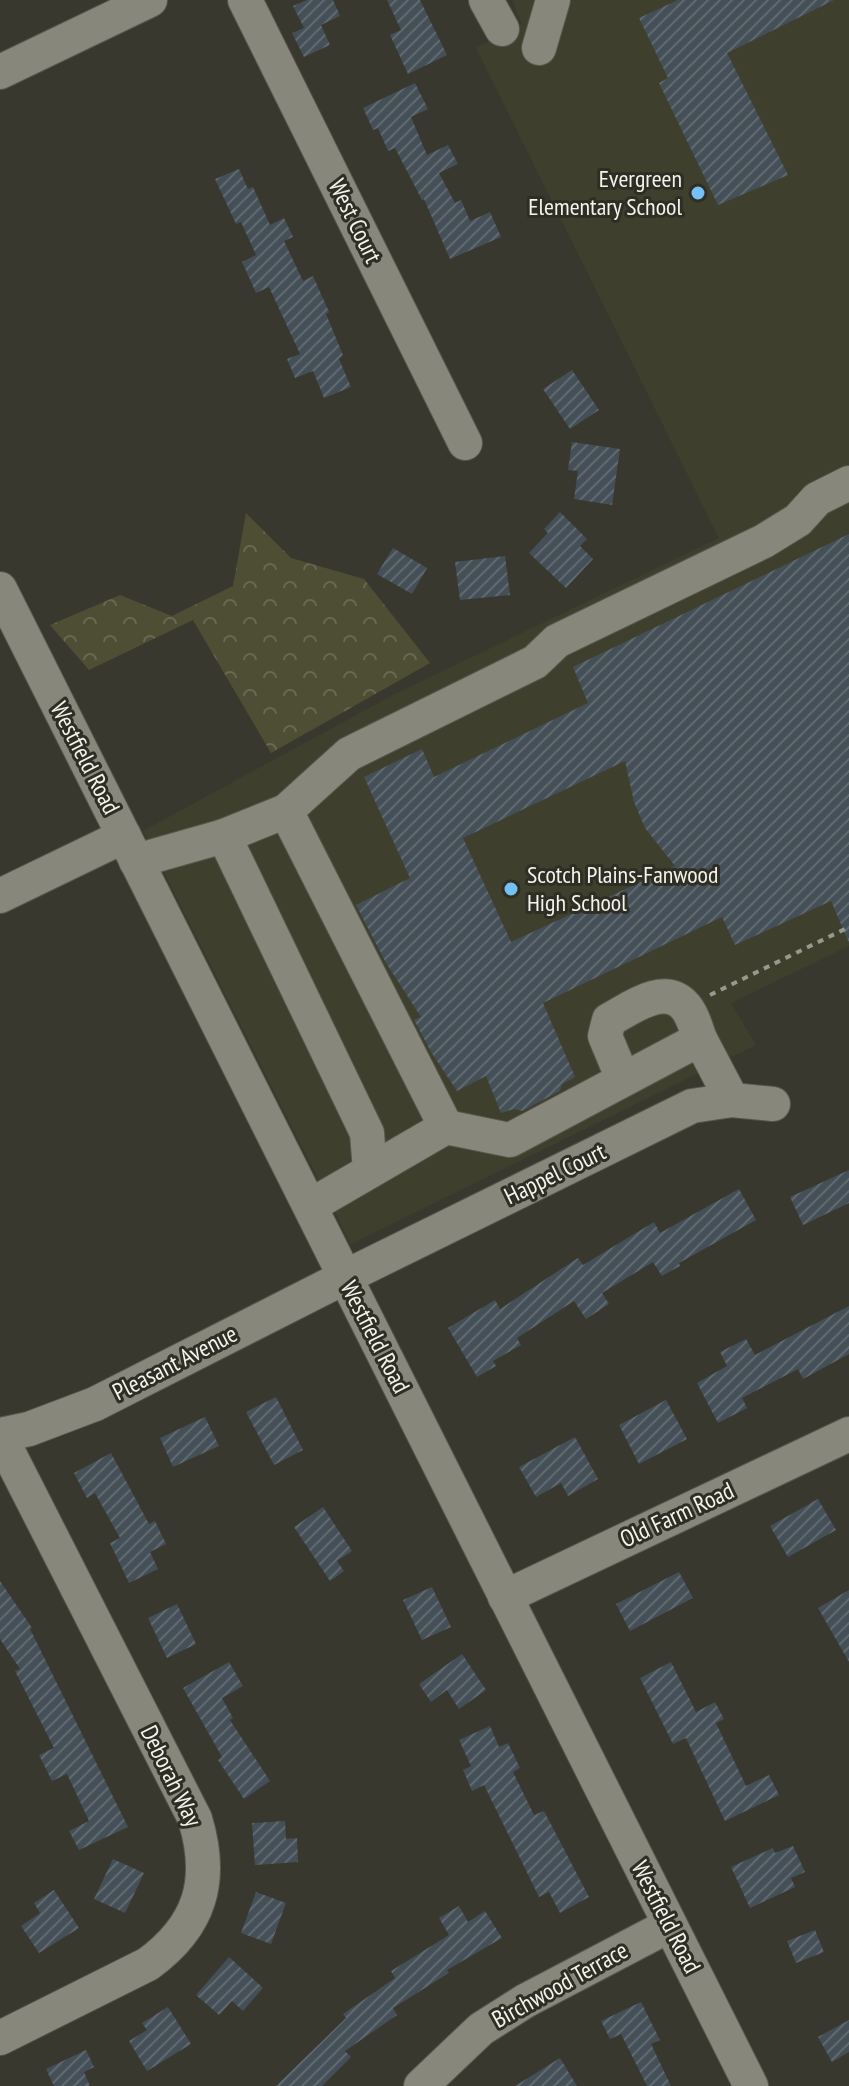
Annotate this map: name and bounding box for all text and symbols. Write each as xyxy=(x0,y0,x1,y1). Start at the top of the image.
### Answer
place label: Evergreen Elementary School xyxy=(528,163,682,222)
street label: West Court xyxy=(322,174,389,268)
marker: Evergreen Elementary School xyxy=(689,184,707,202)
street label: Westfield Road xyxy=(44,696,127,819)
place label: Scotch Plains-Fanwood High School xyxy=(527,859,718,918)
marker: Scotch Plains-Fanwood High School xyxy=(502,880,520,898)
street label: Happel Court xyxy=(499,1136,611,1211)
street label: Westfield Road xyxy=(334,1275,417,1398)
street label: Pleasant Avenue xyxy=(107,1318,242,1407)
street label: Old Farm Road xyxy=(615,1475,739,1554)
street label: Deborah Way xyxy=(134,1720,209,1831)
street label: Westfield Road xyxy=(625,1855,708,1978)
street label: Birchwood Terrace xyxy=(486,1934,633,2035)

